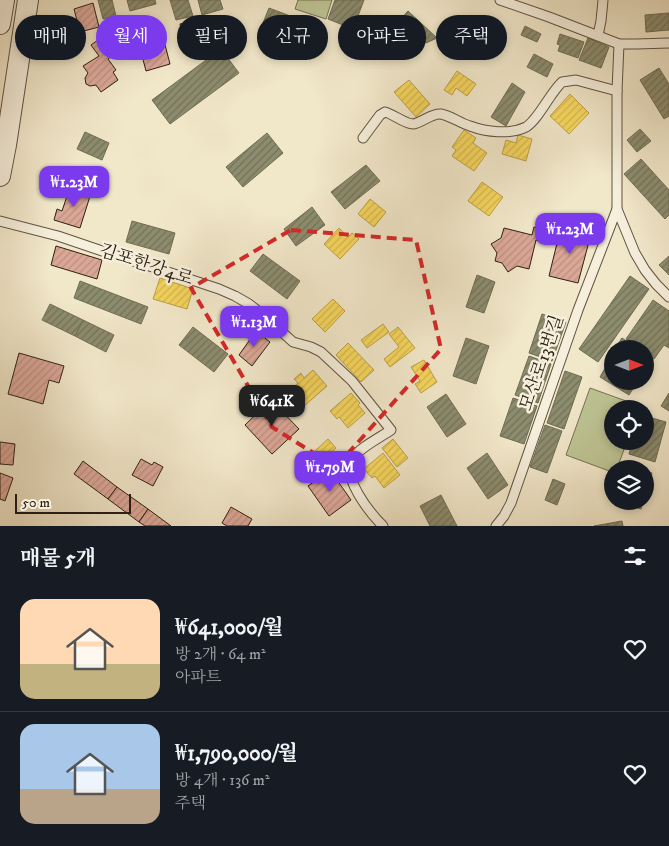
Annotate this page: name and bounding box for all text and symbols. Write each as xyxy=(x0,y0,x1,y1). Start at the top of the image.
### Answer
chip: 매매 xyxy=(15,15,86,60)
chip: 월세 xyxy=(96,15,167,60)
chip: 필터 xyxy=(177,15,247,60)
chip: 신규 xyxy=(257,15,328,60)
chip: 아파트 xyxy=(338,15,426,60)
chip: 주택 xyxy=(436,15,507,60)
pin: ₩1.23M xyxy=(33,166,115,208)
text: ₩1.23M xyxy=(50,172,98,192)
pin: ₩1.23M xyxy=(529,212,611,255)
text: ₩1.23M xyxy=(546,219,594,239)
street label: 김포한강4로 xyxy=(96,240,196,290)
pin: ₩1.13M xyxy=(213,306,295,348)
text: ₩1.13M xyxy=(231,312,277,332)
street label: 모산로13번길 xyxy=(515,312,569,414)
north arrow xyxy=(604,340,654,390)
map controls xyxy=(604,340,654,510)
pin: ₩641K xyxy=(237,384,307,427)
text: ₩641K xyxy=(250,391,294,411)
button: locate xyxy=(604,400,654,450)
pin: ₩1.79M xyxy=(289,450,371,493)
text: ₩1.79M xyxy=(305,457,355,477)
button: layers xyxy=(604,460,654,510)
scale bar xyxy=(15,491,131,514)
text: 50 m xyxy=(22,494,50,512)
icon: filters xyxy=(621,542,649,570)
text: 매물 5개 xyxy=(20,546,96,572)
text: ₩641,000/월 xyxy=(175,615,284,641)
icon: home xyxy=(60,619,120,679)
icon: heart xyxy=(621,635,649,663)
text: 방 2개 · 64 m² xyxy=(175,644,266,664)
text: 아파트 xyxy=(175,667,221,687)
text: ₩1,790,000/월 xyxy=(175,741,298,767)
icon: home xyxy=(60,744,120,804)
icon: heart xyxy=(621,760,649,788)
text: 방 4개 · 136 m² xyxy=(175,770,270,790)
text: 주택 xyxy=(175,793,206,813)

